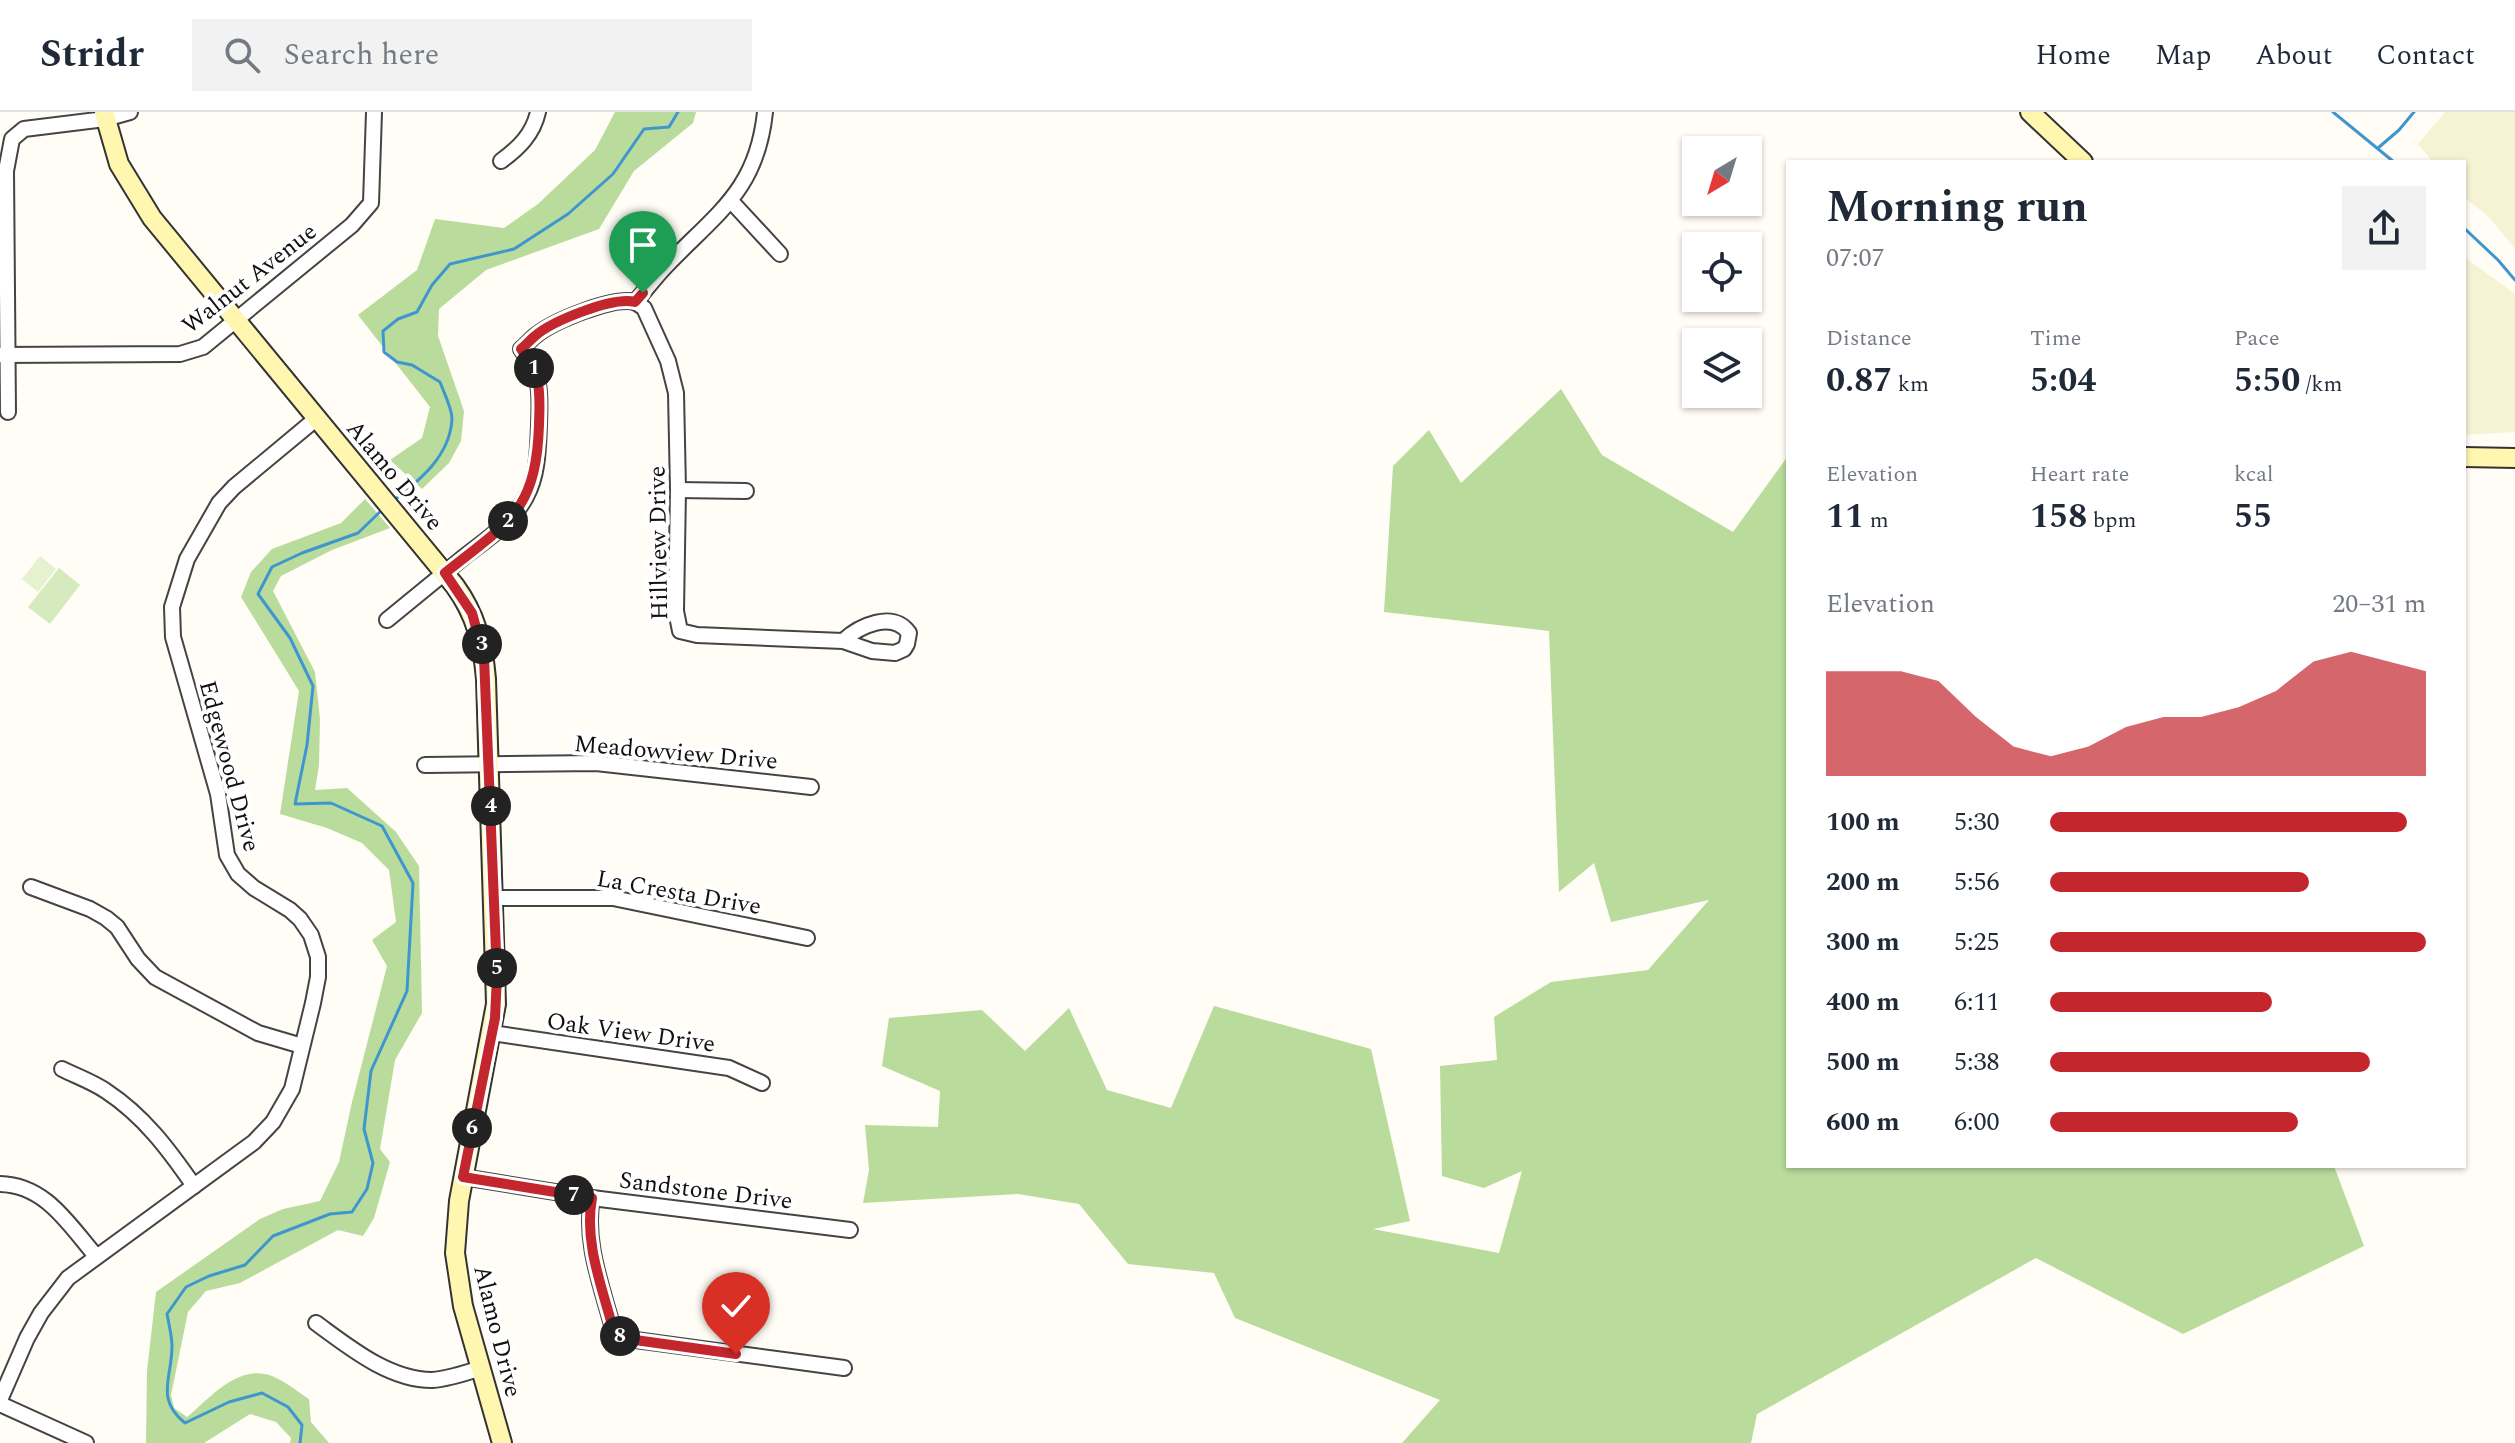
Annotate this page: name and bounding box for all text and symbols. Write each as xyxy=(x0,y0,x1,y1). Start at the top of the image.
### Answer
search box xyxy=(192,19,752,91)
text: Stridr xyxy=(40,26,144,84)
text: Search here xyxy=(284,32,439,78)
icon: search xyxy=(220,33,264,77)
text: Home xyxy=(2035,34,2111,77)
text: Map xyxy=(2155,34,2211,77)
text: About xyxy=(2255,34,2332,77)
text: Contact xyxy=(2376,34,2475,77)
north arrow xyxy=(1682,136,1762,216)
map controls xyxy=(1682,136,1762,408)
text: Morning run xyxy=(1826,174,2088,241)
button: share xyxy=(2342,186,2426,270)
pin xyxy=(609,211,677,293)
street label: Walnut Avenue xyxy=(174,214,325,343)
icon: arrive xyxy=(621,223,665,267)
button: locate xyxy=(1682,232,1762,312)
text: 07:07 xyxy=(1826,238,1885,278)
text: Distance xyxy=(1826,322,1912,355)
text: Time xyxy=(2030,322,2081,355)
text: Pace xyxy=(2234,322,2280,355)
button: layers xyxy=(1682,328,1762,408)
pin: 1 xyxy=(514,348,554,388)
text: 1 xyxy=(528,351,540,384)
text: 0.87 xyxy=(1826,355,1892,407)
text: 5:04 xyxy=(2030,355,2096,407)
text: 5:50 xyxy=(2234,355,2300,407)
text: km xyxy=(1892,368,1929,401)
text: /km xyxy=(2300,368,2343,401)
street label: Alamo Drive xyxy=(337,412,451,539)
text: Elevation xyxy=(1826,458,1918,491)
text: Heart rate xyxy=(2030,458,2130,491)
text: kcal xyxy=(2234,458,2274,491)
street label: Hillview Drive xyxy=(640,465,678,621)
text: 11 xyxy=(1826,491,1864,543)
text: 158 xyxy=(2030,491,2087,543)
text: 55 xyxy=(2234,491,2272,543)
pin: 2 xyxy=(488,501,528,541)
text: 2 xyxy=(502,504,514,537)
text: m xyxy=(1864,504,1889,537)
text: bpm xyxy=(2087,504,2136,537)
text: Elevation xyxy=(1826,584,1935,624)
text: 20–31 m xyxy=(2332,584,2426,624)
pin: 3 xyxy=(462,624,502,664)
text: 3 xyxy=(476,627,488,660)
street label: Edgewood Drive xyxy=(189,677,269,856)
street label: Meadowview Drive xyxy=(573,726,779,780)
pin: 4 xyxy=(471,786,511,826)
text: 4 xyxy=(485,789,497,822)
text: 100 m xyxy=(1826,802,1900,842)
text: 5:30 xyxy=(1954,802,2000,842)
street label: La Cresta Drive xyxy=(594,861,764,925)
text: 200 m xyxy=(1826,862,1900,902)
text: 5:56 xyxy=(1954,862,2000,902)
text: 300 m xyxy=(1826,922,1900,962)
text: 5:25 xyxy=(1954,922,2000,962)
pin: 5 xyxy=(477,948,517,988)
text: 5 xyxy=(491,951,503,984)
text: 400 m xyxy=(1826,982,1900,1022)
text: 6:11 xyxy=(1954,982,2000,1022)
street label: Oak View Drive xyxy=(544,1003,718,1063)
text: 500 m xyxy=(1826,1042,1900,1082)
text: 5:38 xyxy=(1954,1042,2000,1082)
text: 600 m xyxy=(1826,1102,1900,1142)
text: 6:00 xyxy=(1954,1102,2000,1142)
pin: 6 xyxy=(452,1108,492,1148)
text: 6 xyxy=(466,1111,478,1144)
street label: Sandstone Drive xyxy=(617,1163,795,1219)
pin: 7 xyxy=(554,1175,594,1215)
text: 7 xyxy=(568,1178,580,1211)
street label: Alamo Drive xyxy=(463,1261,531,1401)
pin xyxy=(702,1272,770,1354)
icon: check xyxy=(714,1284,758,1328)
pin: 8 xyxy=(600,1316,640,1356)
text: 8 xyxy=(614,1319,626,1352)

